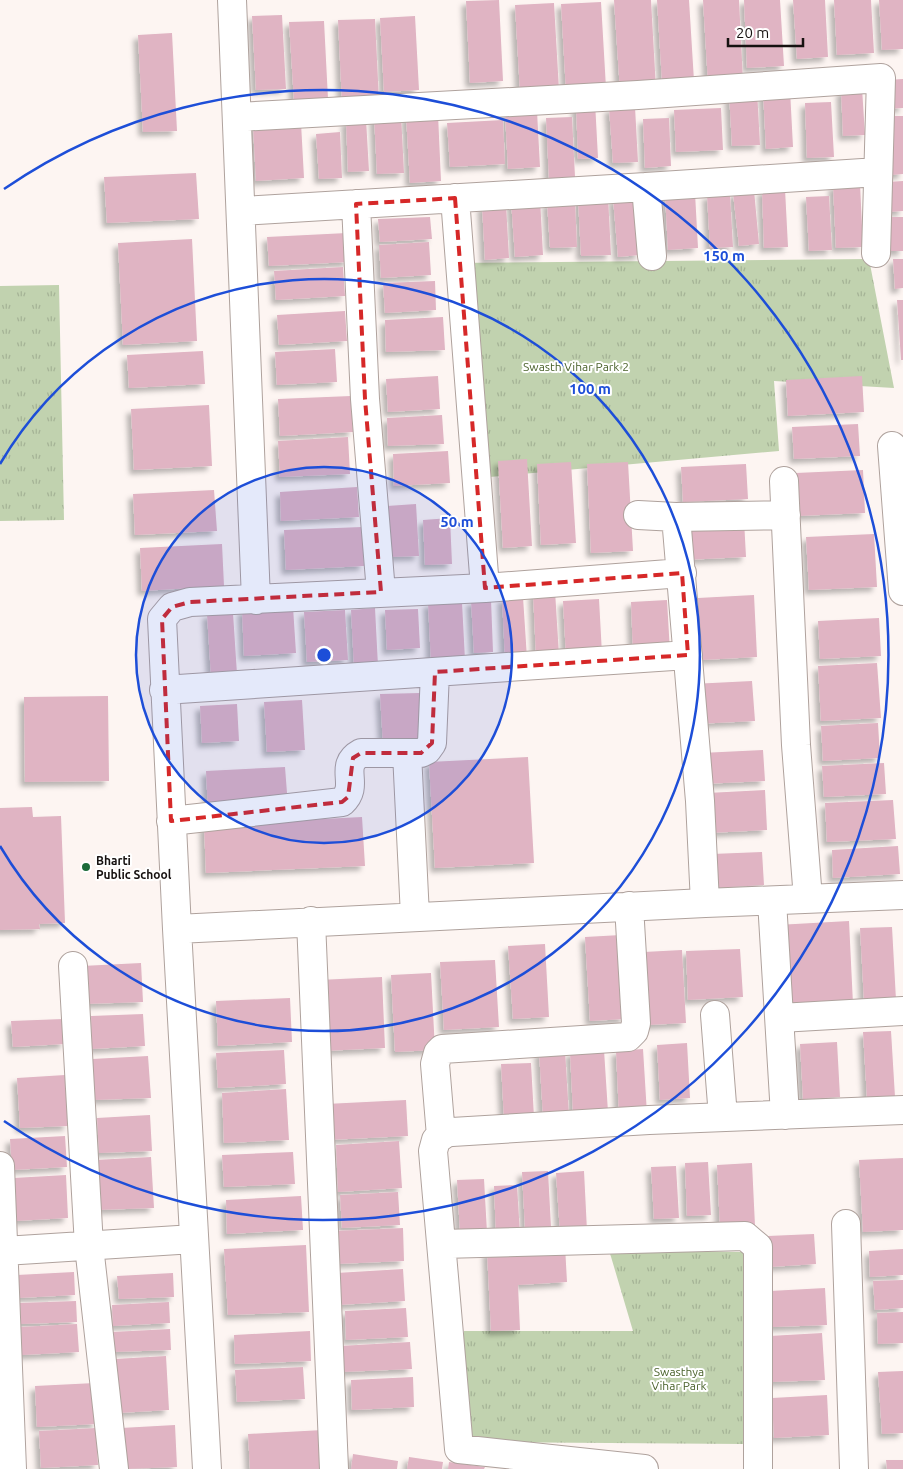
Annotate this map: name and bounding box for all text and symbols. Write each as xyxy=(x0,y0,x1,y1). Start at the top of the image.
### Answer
scale bar xyxy=(728,15,803,47)
text: 20 m xyxy=(736,24,769,41)
text: 150 m xyxy=(703,247,745,264)
park label: Swasth Vihar Park 2 xyxy=(523,360,629,373)
text: 100 m xyxy=(569,380,611,397)
text: 50 m xyxy=(440,513,474,530)
centre of rings xyxy=(315,646,333,664)
place label: Bharti Public School xyxy=(96,854,172,881)
marker: Bharti Public School xyxy=(80,861,92,873)
park label: Swasthya Vihar Park xyxy=(651,1365,707,1392)

